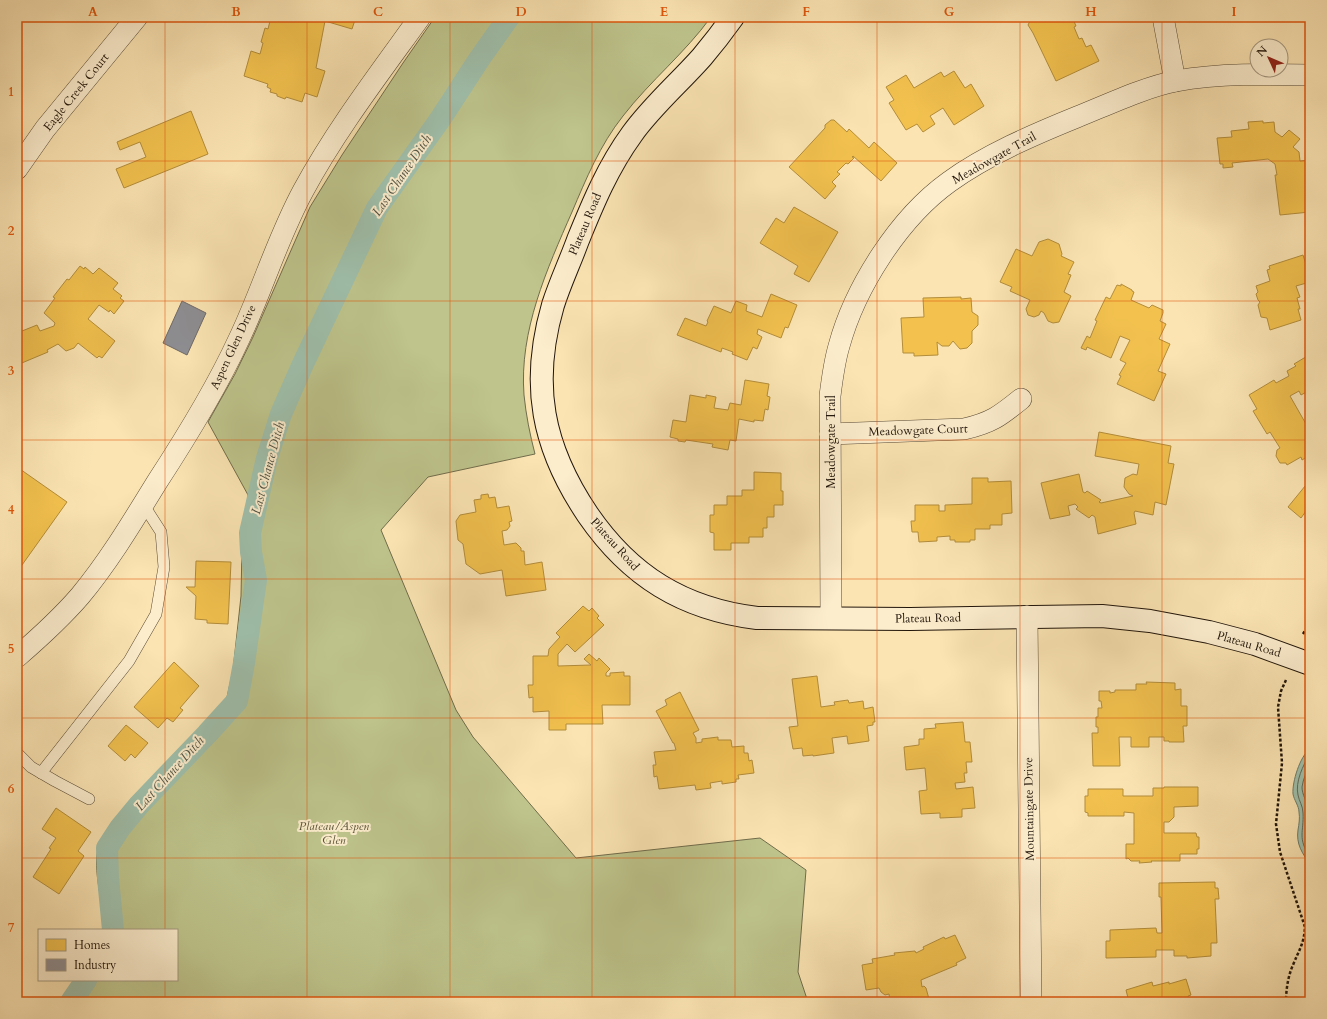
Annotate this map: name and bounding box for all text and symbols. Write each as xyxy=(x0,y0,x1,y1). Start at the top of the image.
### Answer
text: A xyxy=(88,3,98,21)
text: B xyxy=(231,3,241,21)
text: C xyxy=(373,3,383,21)
text: D xyxy=(515,3,527,21)
text: E xyxy=(660,3,668,21)
text: F xyxy=(802,3,810,21)
text: G xyxy=(944,3,955,21)
text: H xyxy=(1085,3,1097,21)
text: I xyxy=(1231,3,1237,21)
north arrow xyxy=(1249,38,1289,78)
text: N xyxy=(1253,42,1271,60)
street label: Eagle Creek Court xyxy=(40,50,112,134)
text: 1 xyxy=(8,83,14,101)
street label: Meadowgate Trail xyxy=(949,128,1039,188)
water label: Last Chance Ditch xyxy=(368,131,436,220)
street label: Plateau Road xyxy=(565,190,605,257)
text: 2 xyxy=(8,222,15,240)
street label: Aspen Glen Drive xyxy=(206,302,260,392)
text: 3 xyxy=(8,362,15,380)
street label: Meadowgate Trail xyxy=(823,395,839,489)
water label: Last Chance Ditch xyxy=(247,419,289,516)
street label: Meadowgate Court xyxy=(868,420,968,440)
text: 4 xyxy=(8,501,15,519)
street label: Plateau Road xyxy=(587,514,643,574)
street label: Plateau Road xyxy=(895,609,962,627)
street label: Plateau Road xyxy=(1215,627,1283,661)
text: 5 xyxy=(8,640,14,658)
water label: Last Chance Ditch xyxy=(131,732,209,815)
street label: Mountaingate Drive xyxy=(1020,757,1038,861)
text: 6 xyxy=(8,780,15,798)
park label: Plateau/Aspen Glen xyxy=(299,818,369,848)
text: 7 xyxy=(8,919,15,937)
legend xyxy=(38,929,178,981)
text: Homes xyxy=(74,937,110,953)
text: Industry xyxy=(74,957,117,973)

